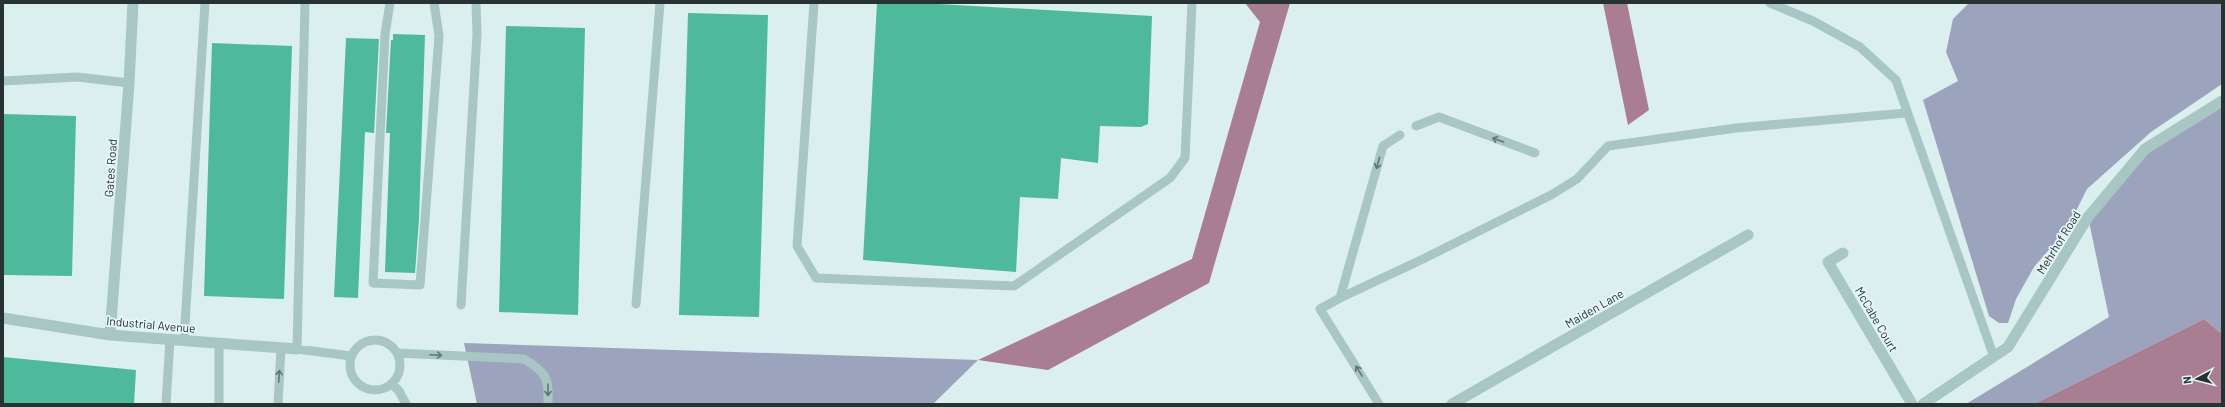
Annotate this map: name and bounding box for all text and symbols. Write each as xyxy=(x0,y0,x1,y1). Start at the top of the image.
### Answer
one-way arrow xyxy=(1492,136,1505,143)
street label: Gates Road xyxy=(101,138,119,198)
one-way arrow xyxy=(1374,157,1381,170)
street label: Mehrhof Road xyxy=(2033,208,2083,276)
street label: McCabe Court xyxy=(1853,284,1901,354)
street label: Maiden Lane xyxy=(1562,286,1626,330)
street label: Industrial Avenue xyxy=(106,313,196,335)
one-way arrow xyxy=(429,351,442,359)
north arrow xyxy=(2177,359,2217,399)
one-way arrow xyxy=(1354,365,1362,377)
one-way arrow xyxy=(276,370,283,383)
text: N xyxy=(2180,376,2193,385)
one-way arrow xyxy=(544,383,552,396)

